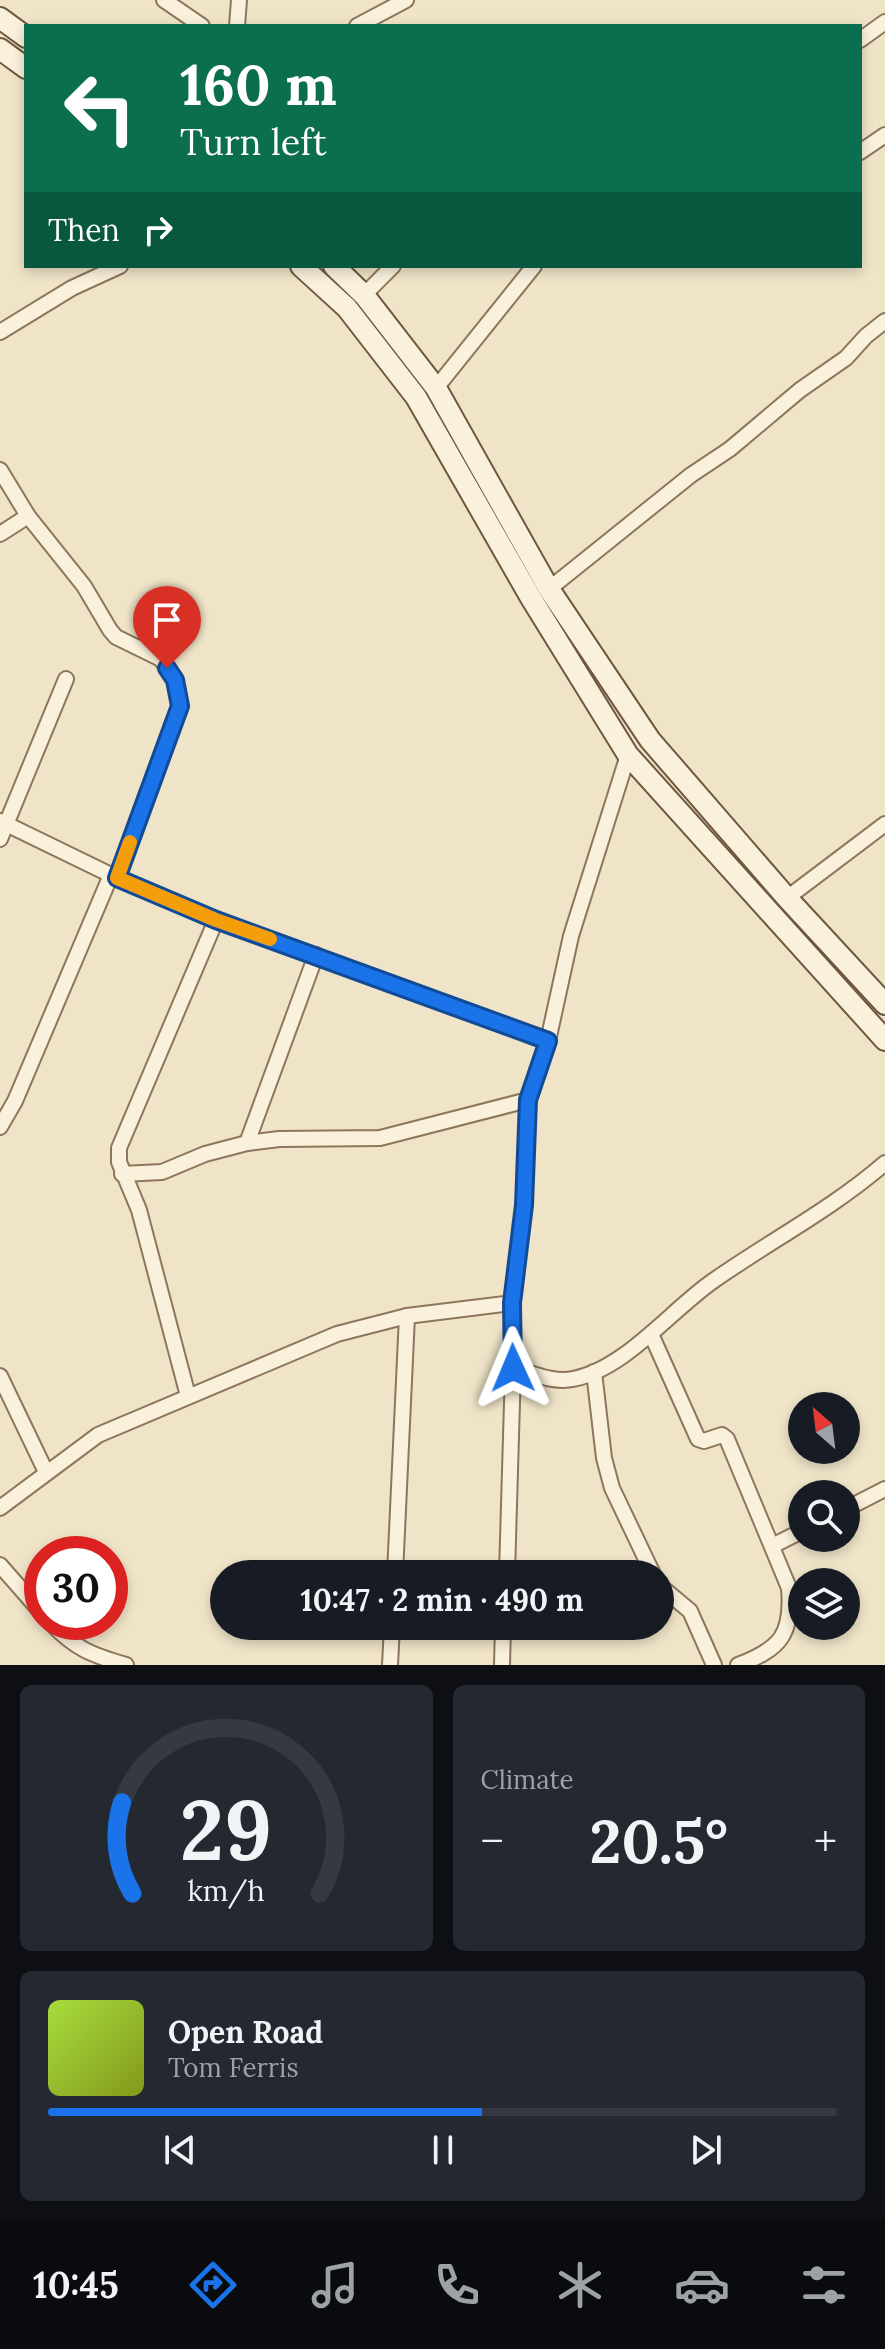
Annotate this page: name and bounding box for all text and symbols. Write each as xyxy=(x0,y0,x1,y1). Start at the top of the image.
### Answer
text: 160 m xyxy=(180,49,337,120)
icon: left xyxy=(48,56,152,160)
text: Turn left xyxy=(180,119,327,165)
icon: right xyxy=(136,208,180,252)
text: Then xyxy=(48,211,120,249)
pin xyxy=(133,586,201,668)
icon: arrive xyxy=(145,598,189,642)
position arrow xyxy=(471,1326,555,1410)
north arrow xyxy=(788,1392,860,1464)
map controls xyxy=(788,1392,860,1640)
button: search xyxy=(788,1480,860,1552)
speed limit sign: 30 xyxy=(24,1536,128,1640)
button: layers xyxy=(788,1568,860,1640)
text: 10:47 · 2 min · 490 m xyxy=(300,1581,584,1619)
text: Climate xyxy=(481,1763,574,1796)
text: 29 xyxy=(180,1776,272,1883)
text: 20.5° xyxy=(590,1803,728,1879)
text: − xyxy=(481,1813,504,1869)
text: + xyxy=(814,1813,837,1869)
text: km/h xyxy=(188,1872,265,1909)
text: Open Road xyxy=(168,2013,323,2051)
text: Tom Ferris xyxy=(168,2051,298,2084)
icon: previous xyxy=(158,2128,202,2172)
icon: pause xyxy=(421,2128,465,2172)
icon: next xyxy=(684,2128,728,2172)
icon: directions xyxy=(185,2257,241,2313)
icon: music xyxy=(307,2257,363,2313)
icon: phone xyxy=(429,2257,485,2313)
icon: climate xyxy=(552,2257,608,2313)
icon: car xyxy=(674,2257,730,2313)
icon: filters xyxy=(796,2257,852,2313)
text: 10:45 xyxy=(33,2262,119,2308)

